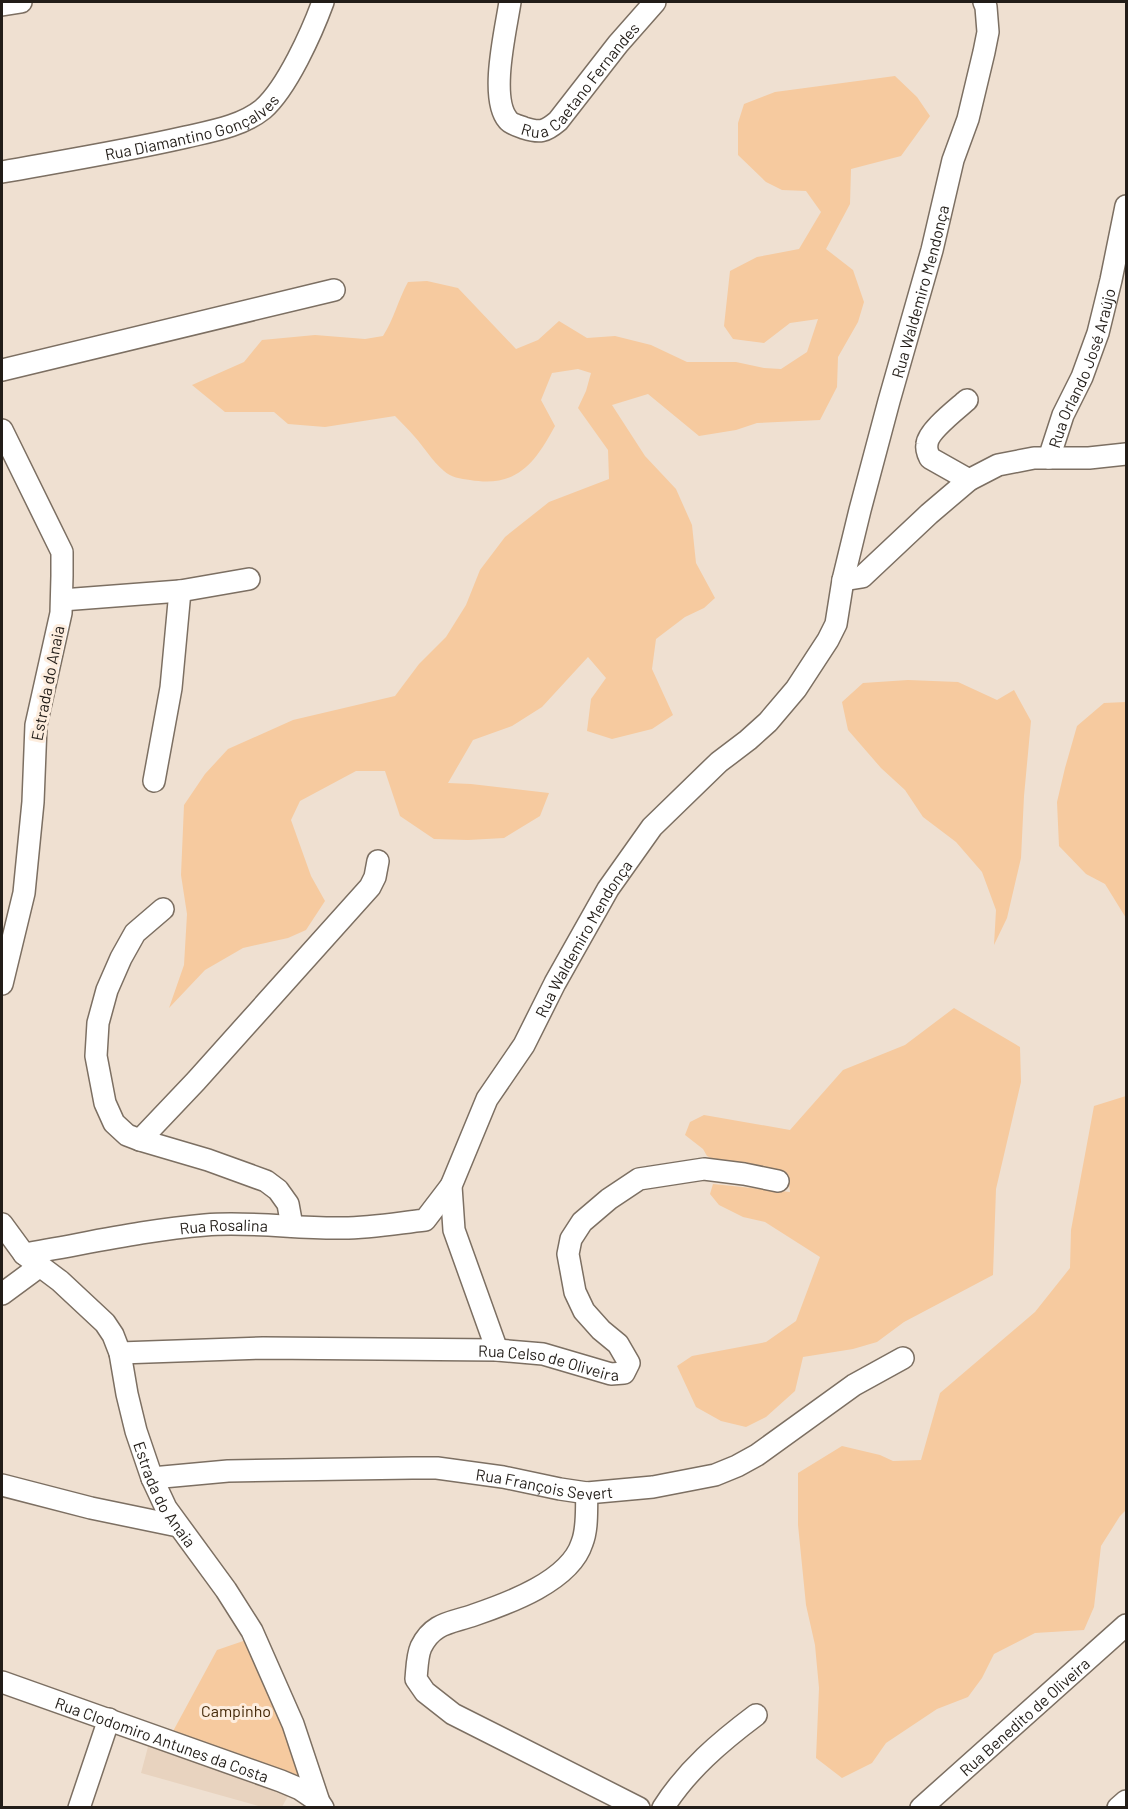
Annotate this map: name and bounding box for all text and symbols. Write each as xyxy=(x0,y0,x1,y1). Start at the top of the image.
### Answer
street label: Rua Caetano Fernandes xyxy=(519,18,643,141)
street label: Rua Diamantino Gonçalves xyxy=(103,90,282,163)
street label: Rua Waldemiro Mendonça xyxy=(887,203,952,380)
street label: Rua Orlando José Araújo xyxy=(1044,286,1118,450)
street label: Estrada do Anaia xyxy=(27,624,67,742)
street label: Rua Waldemiro Mendonça xyxy=(530,856,635,1020)
street label: Rua Rosalina xyxy=(178,1214,268,1237)
street label: Rua Celso de Oliveira xyxy=(478,1340,619,1384)
street label: Estrada do Anaia xyxy=(131,1439,201,1550)
street label: Rua François Severt xyxy=(475,1464,614,1503)
street label: Rua Benedito de Oliveira xyxy=(955,1653,1093,1779)
street label: Rua Clodomiro Antunes da Costa xyxy=(53,1692,272,1785)
park label: Campinho xyxy=(201,1701,271,1720)

